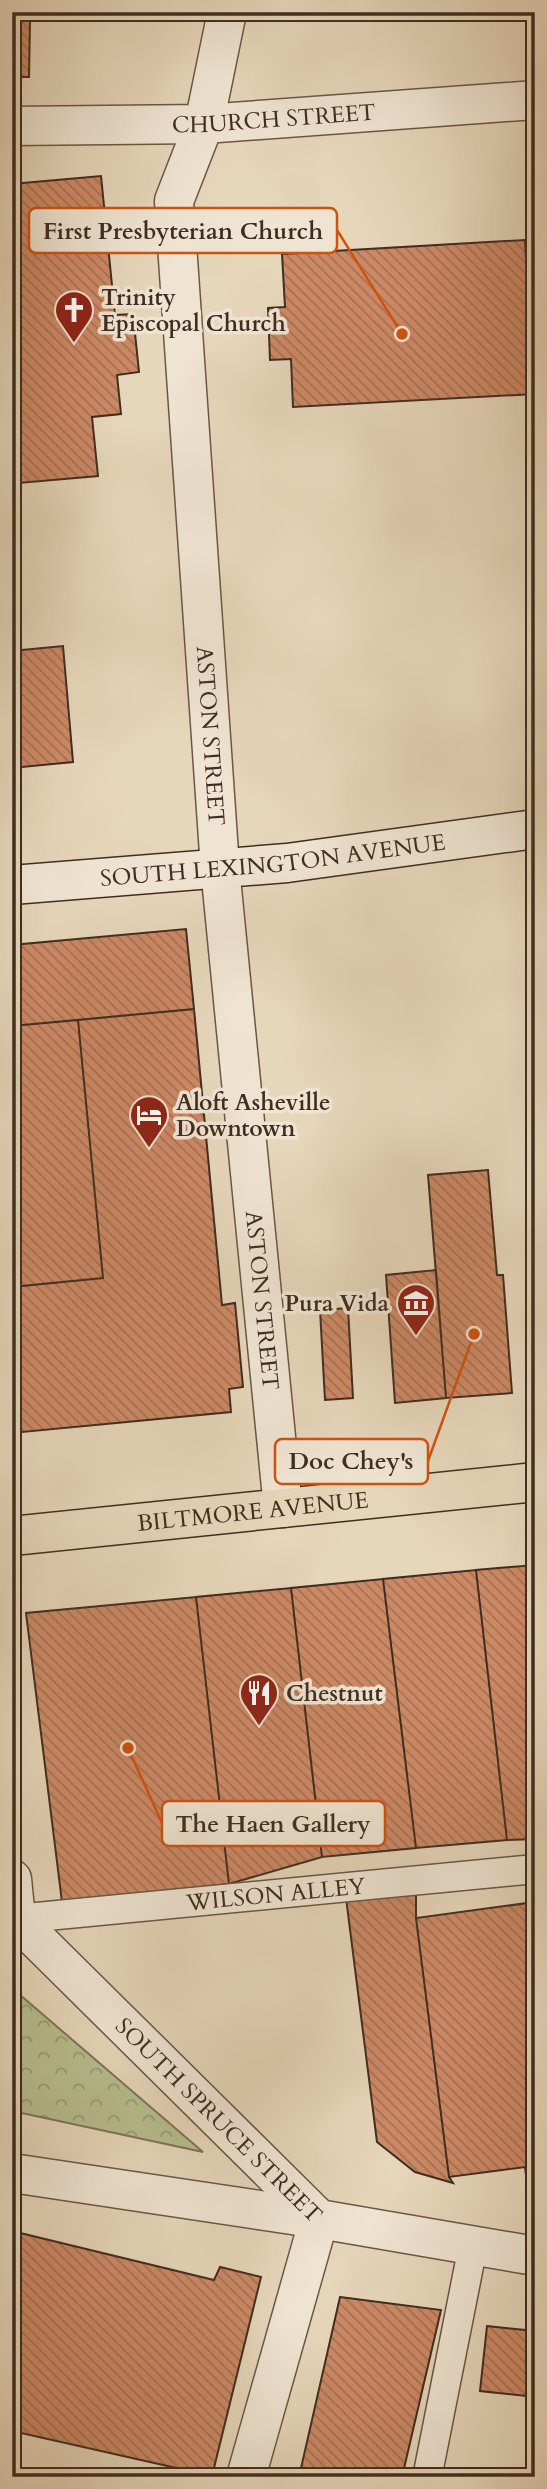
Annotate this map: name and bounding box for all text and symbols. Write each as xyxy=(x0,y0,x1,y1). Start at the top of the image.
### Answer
street label: CHURCH STREET xyxy=(172,97,377,140)
callout: First Presbyterian Church xyxy=(29,208,337,253)
text: First Presbyterian Church xyxy=(43,215,323,248)
place label: Trinity Episcopal Church xyxy=(101,282,286,339)
church icon: Trinity Episcopal Church xyxy=(53,289,95,344)
street label: ASTON STREET xyxy=(189,645,232,827)
street label: SOUTH LEXINGTON AVENUE xyxy=(99,826,447,894)
place label: Aloft Asheville Downtown xyxy=(176,1087,330,1144)
hotel icon: Aloft Asheville Downtown xyxy=(128,1094,170,1149)
street label: ASTON STREET xyxy=(238,1209,286,1392)
museum icon: Pura Vida xyxy=(395,1282,437,1337)
place label: Pura Vida xyxy=(285,1288,390,1319)
callout: Doc Chey's xyxy=(275,1439,428,1484)
text: Doc Chey's xyxy=(289,1445,413,1478)
street label: BILTMORE AVENUE xyxy=(136,1484,370,1539)
restaurant icon: Chestnut xyxy=(238,1672,280,1727)
place label: Chestnut xyxy=(286,1678,383,1709)
callout: The Haen Gallery xyxy=(162,1801,385,1846)
text: The Haen Gallery xyxy=(175,1808,371,1841)
street label: WILSON ALLEY xyxy=(184,1870,368,1919)
street label: SOUTH SPRUCE STREET xyxy=(108,2011,329,2230)

